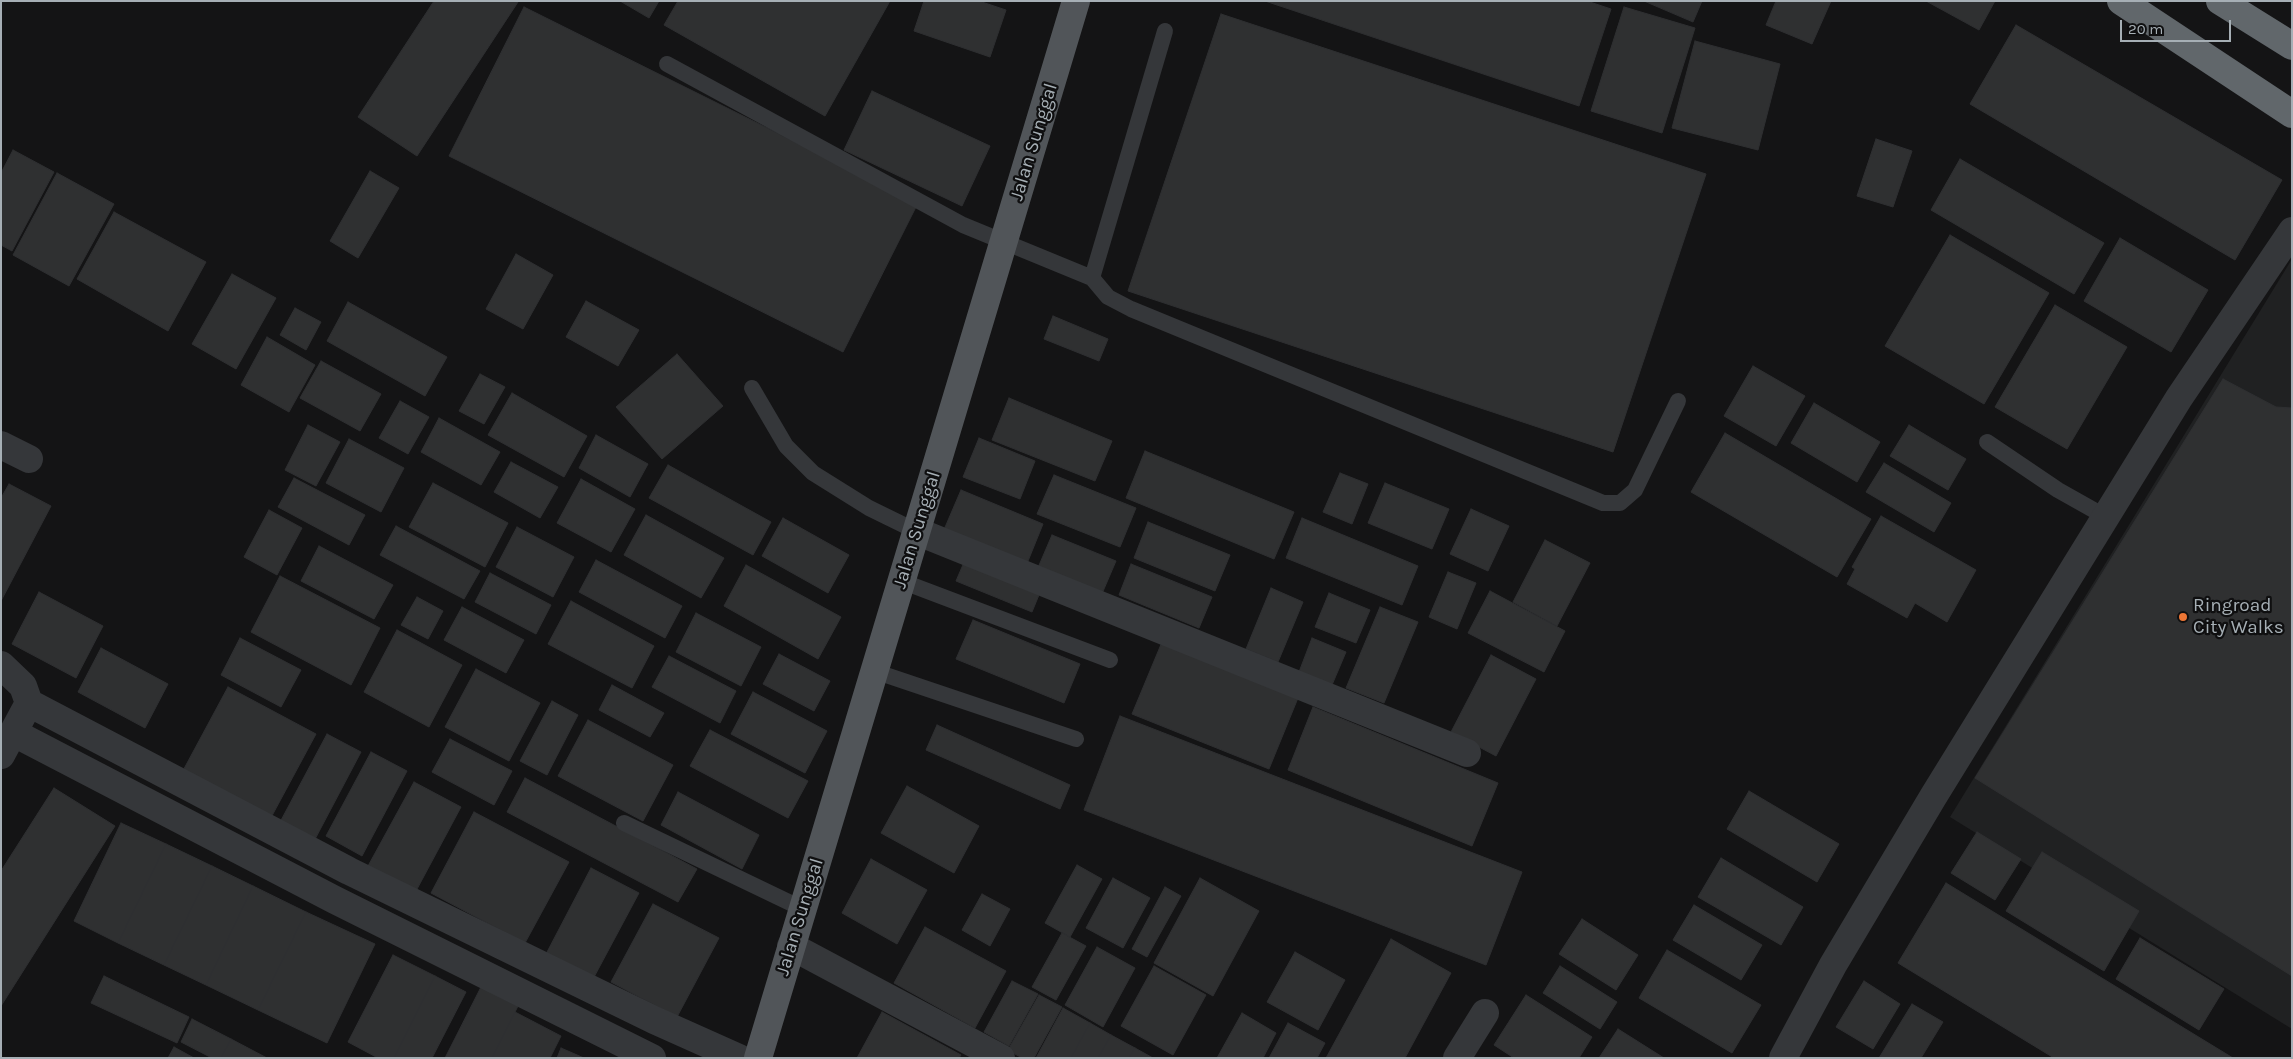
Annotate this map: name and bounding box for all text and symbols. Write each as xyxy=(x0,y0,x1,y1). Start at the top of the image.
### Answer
scale bar xyxy=(2123,10,2234,42)
text: 20 m xyxy=(2128,20,2163,38)
street label: Jalan Sunggal xyxy=(1005,81,1063,203)
street label: Jalan Sunggal xyxy=(888,469,946,591)
place label: Ringroad City Walks xyxy=(2193,595,2284,639)
marker: Ringroad City Walks xyxy=(2177,611,2189,623)
street label: Jalan Sunggal xyxy=(771,856,829,978)

